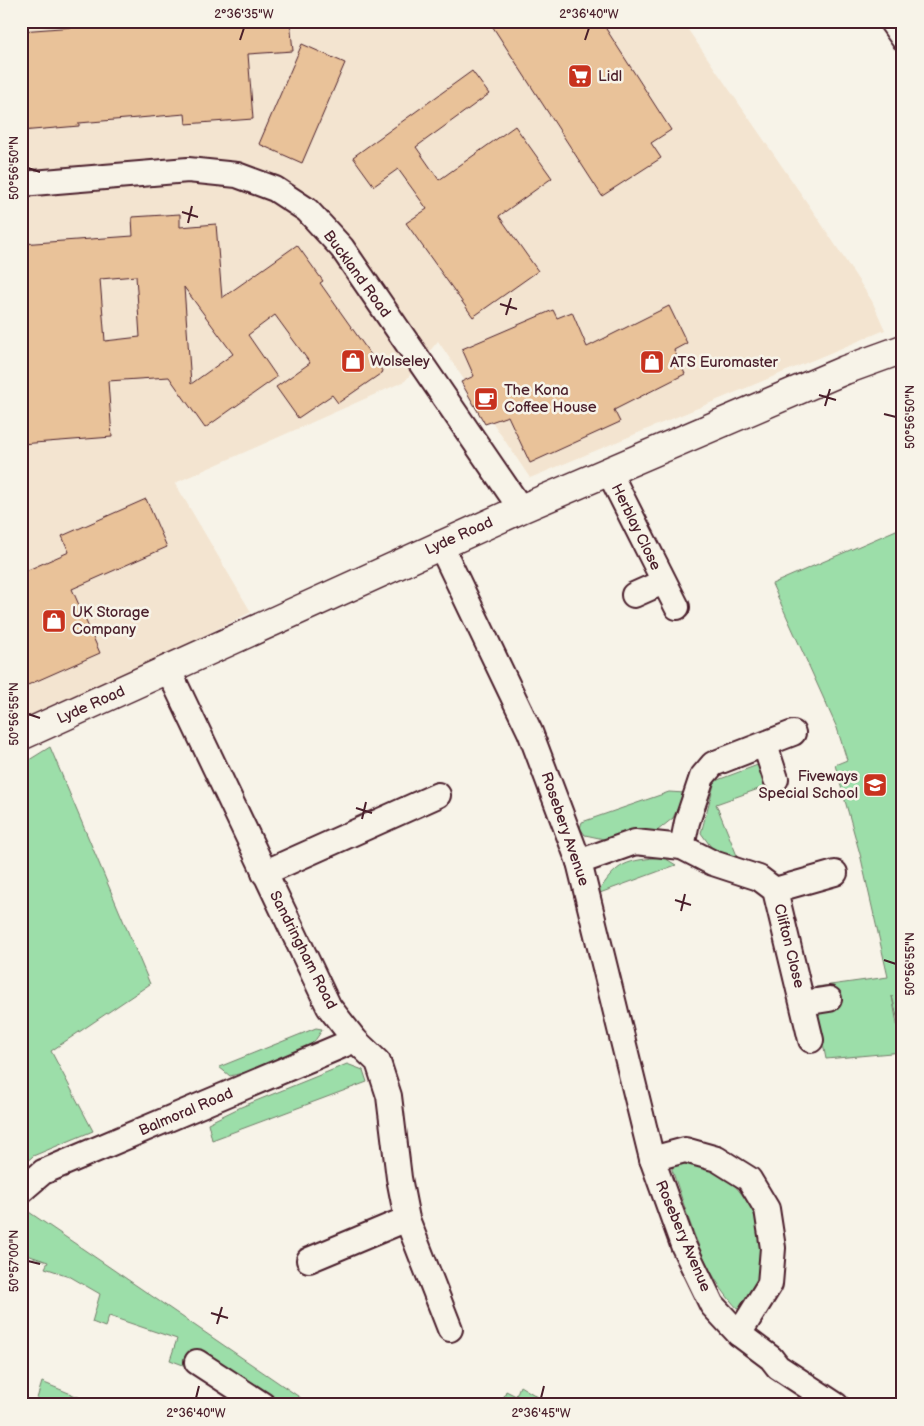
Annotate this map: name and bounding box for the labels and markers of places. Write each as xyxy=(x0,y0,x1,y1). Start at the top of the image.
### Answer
supermarket icon: Lidl xyxy=(567,63,593,89)
place label: Lidl xyxy=(598,67,622,86)
shop icon: Wolseley xyxy=(340,348,366,374)
shop icon: ATS Euromaster xyxy=(639,349,665,375)
place label: Wolseley xyxy=(370,352,430,371)
place label: ATS Euromaster xyxy=(670,353,779,372)
place label: The Kona Coffee House xyxy=(504,381,597,417)
cafe icon: The Kona Coffee House xyxy=(473,386,499,412)
place label: UK Storage Company xyxy=(72,603,149,639)
shop icon: UK Storage Company xyxy=(41,608,67,634)
place label: Fiveways Special School xyxy=(759,767,859,803)
school or university icon: Fiveways Special School xyxy=(862,772,888,798)

